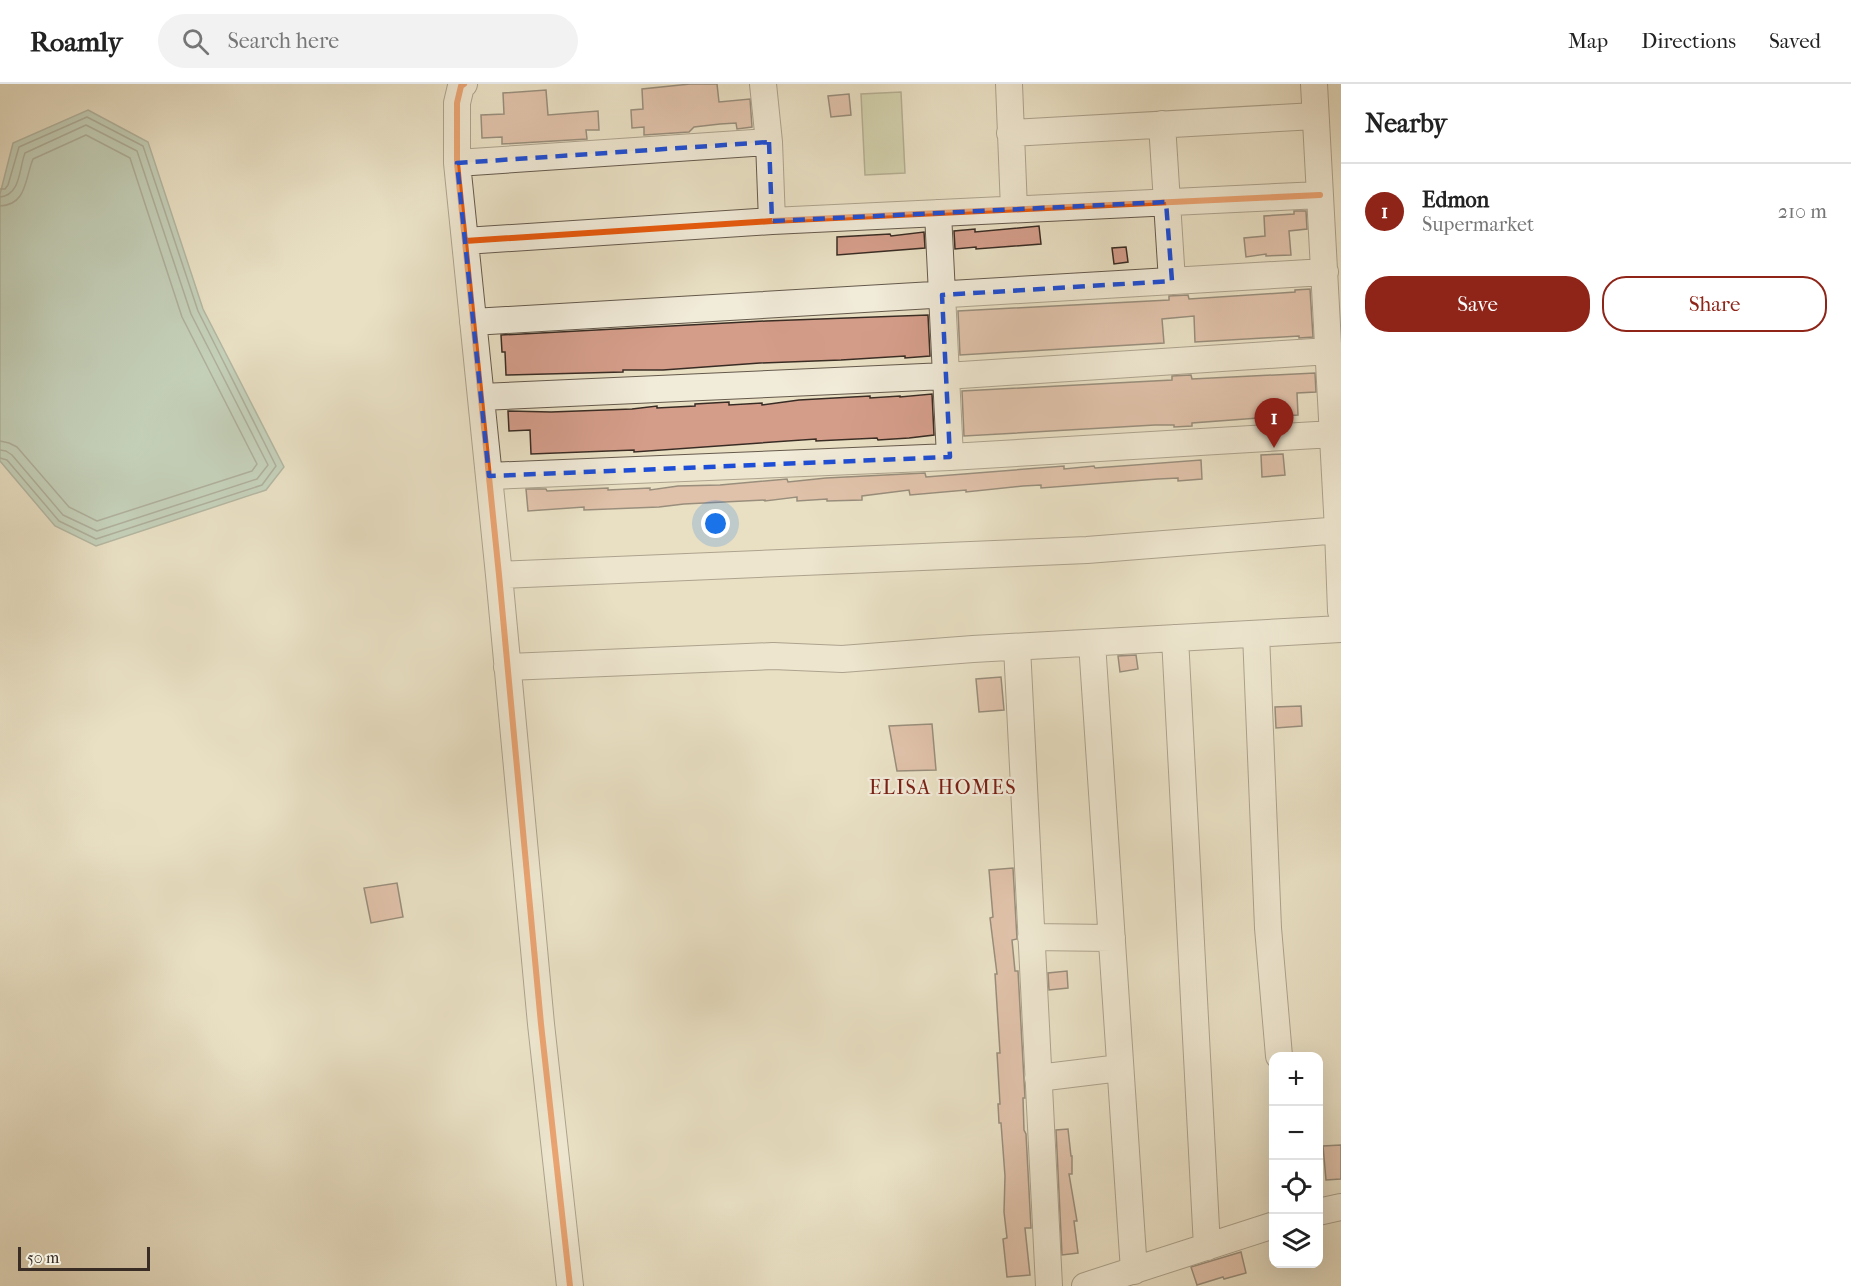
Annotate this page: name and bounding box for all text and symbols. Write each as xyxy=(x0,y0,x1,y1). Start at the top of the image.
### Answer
search box xyxy=(158,14,578,68)
text: Roamly xyxy=(30,25,122,58)
icon: search xyxy=(179,25,212,58)
text: Search here xyxy=(227,28,339,54)
text: Map xyxy=(1568,29,1608,53)
text: Directions xyxy=(1641,29,1736,53)
text: Saved xyxy=(1769,29,1821,53)
text: Nearby xyxy=(1365,108,1447,139)
text: Edmon xyxy=(1422,187,1489,213)
text: 1 xyxy=(1381,200,1388,223)
text: 210 m xyxy=(1778,200,1827,223)
text: Supermarket xyxy=(1422,213,1534,236)
button: Save xyxy=(1365,276,1590,332)
button: Share xyxy=(1602,276,1827,332)
pin: 1 xyxy=(1254,398,1294,448)
your location xyxy=(701,509,730,538)
district label: ELISA HOMES xyxy=(869,776,1017,799)
map controls xyxy=(1269,1052,1323,1268)
button: + xyxy=(1269,1052,1323,1106)
button: − xyxy=(1269,1106,1323,1160)
button: locate xyxy=(1269,1160,1323,1214)
button: layers xyxy=(1269,1214,1323,1268)
scale bar xyxy=(18,1244,150,1272)
text: 50 m xyxy=(27,1248,59,1267)

